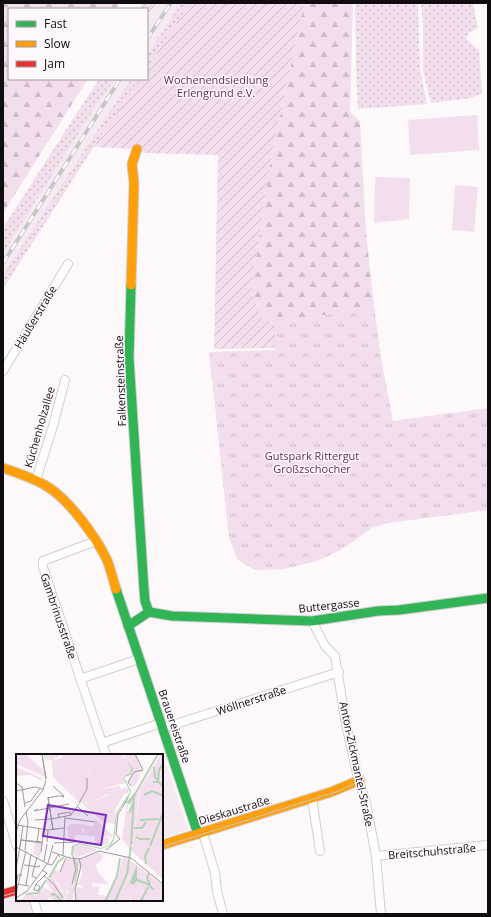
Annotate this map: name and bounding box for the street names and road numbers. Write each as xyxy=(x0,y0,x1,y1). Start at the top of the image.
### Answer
street label: Häußerstraße xyxy=(10,283,60,351)
street label: Falkensteinstraße xyxy=(111,335,129,427)
street label: Küchenholzallee xyxy=(20,385,58,469)
street label: Gambrinusstraße xyxy=(37,571,81,661)
street label: Buttergasse xyxy=(298,594,360,616)
street label: Wöllnerstraße xyxy=(214,682,288,718)
street label: Brauereistraße xyxy=(155,687,195,765)
street label: Anton-Zickmantel-Straße xyxy=(336,700,378,828)
street label: Dieskaustraße xyxy=(197,792,271,828)
street label: Breitschuhstraße xyxy=(387,840,477,862)

